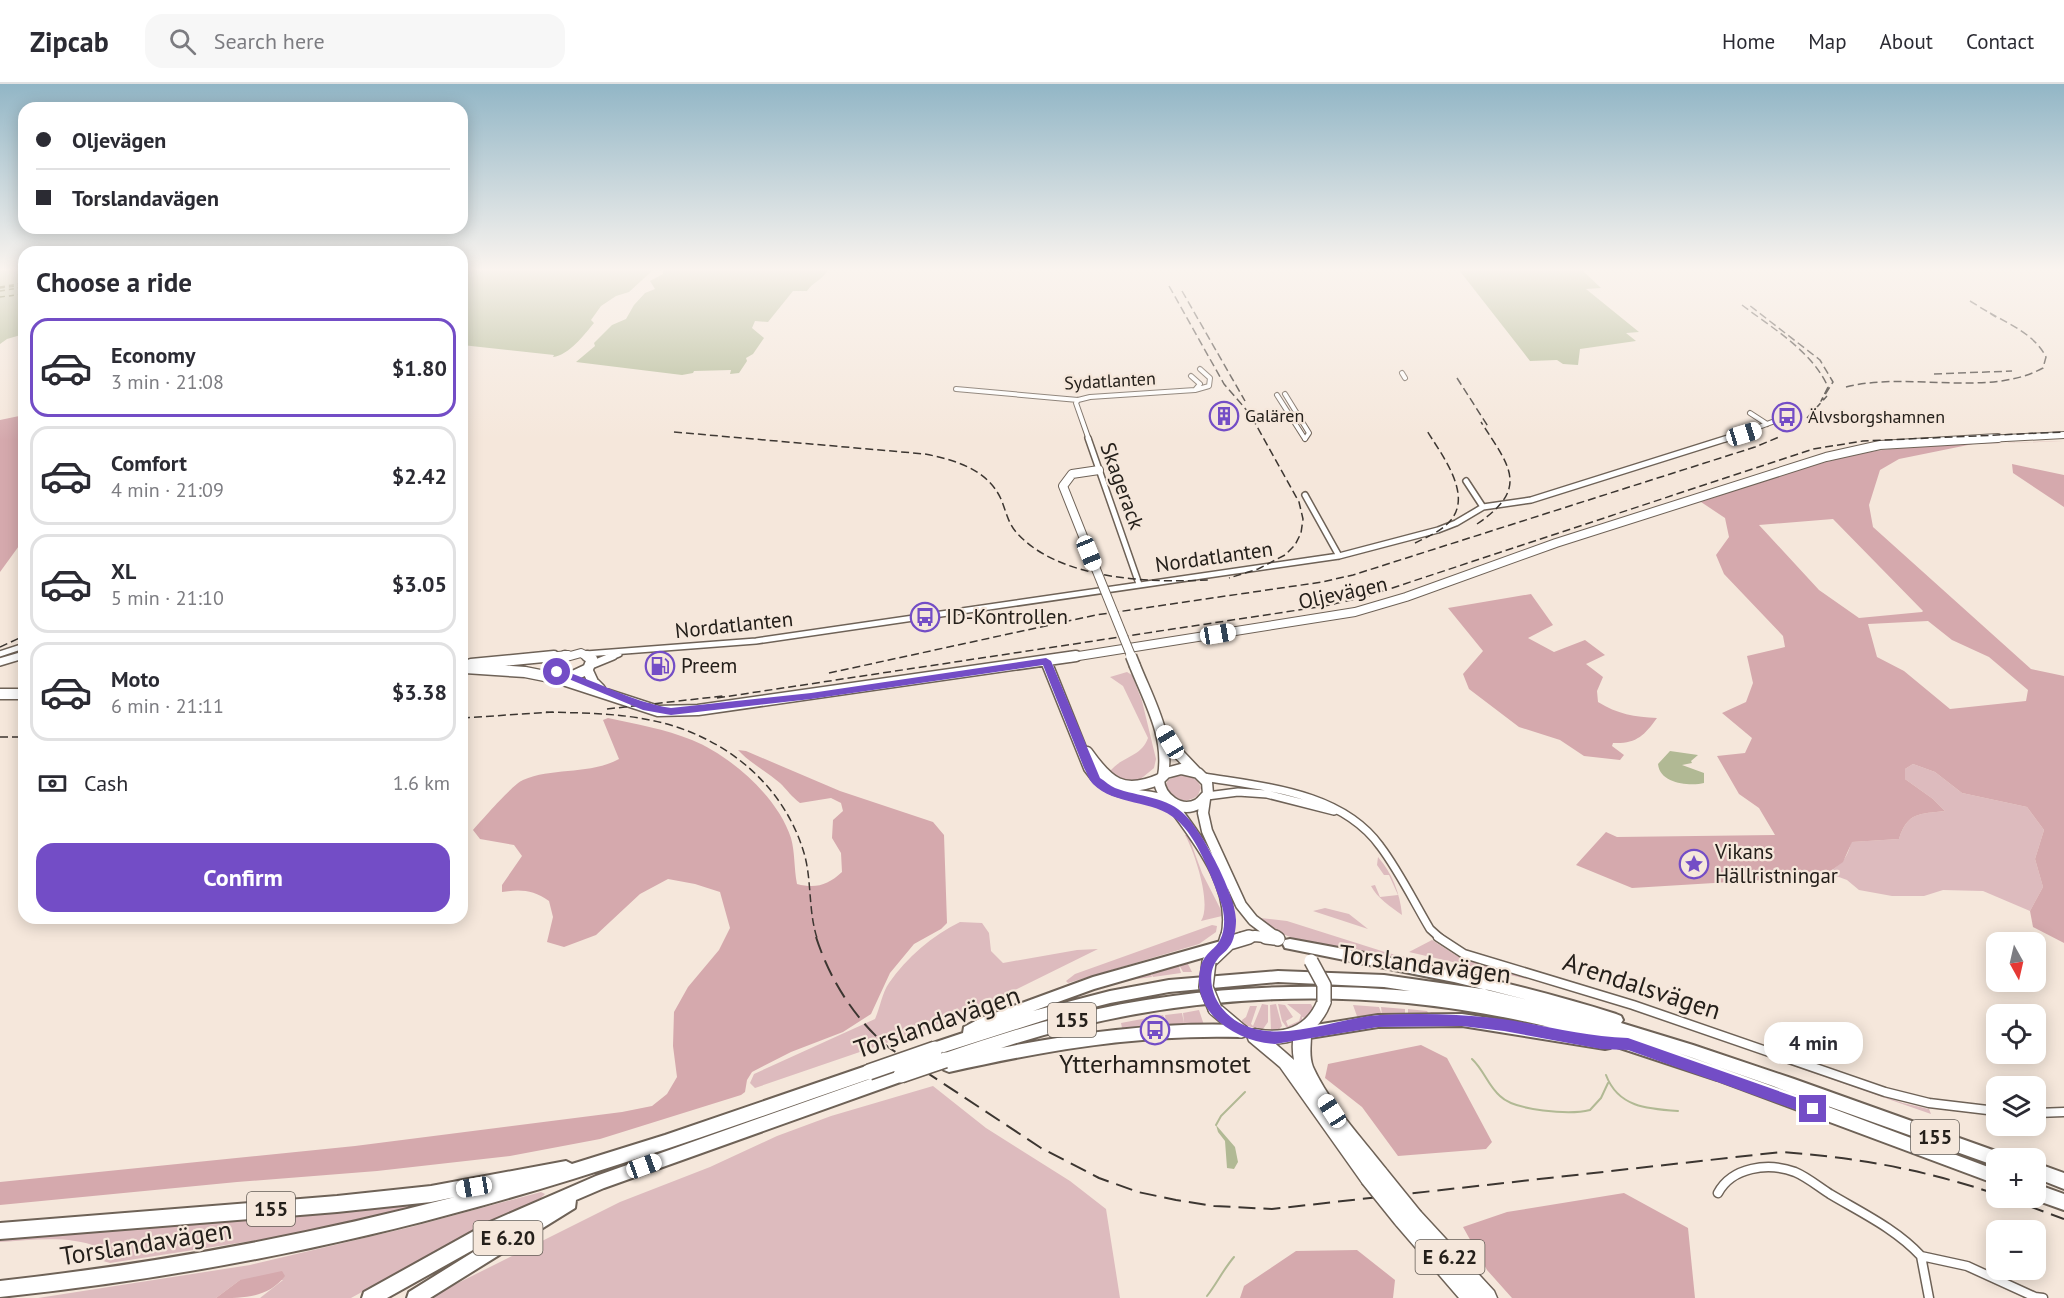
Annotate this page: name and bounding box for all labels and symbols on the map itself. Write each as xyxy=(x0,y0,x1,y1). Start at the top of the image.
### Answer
street label: Sydatlanten xyxy=(1064,367,1156,394)
building icon: Galären xyxy=(1208,400,1240,432)
bus stop icon: Älvsborgshamnen xyxy=(1771,401,1803,433)
place label: Galären xyxy=(1245,404,1304,427)
place label: Älvsborgshamnen xyxy=(1808,405,1945,428)
car xyxy=(1724,420,1764,448)
street label: Skagerack xyxy=(1094,439,1151,533)
car xyxy=(1074,533,1104,573)
street label: Nordatlanten xyxy=(1153,535,1274,578)
street label: Oljevägen xyxy=(1296,570,1390,615)
bus stop icon: ID-Kontrollen xyxy=(909,601,941,633)
place label: ID-Kontrollen xyxy=(946,603,1068,630)
street label: Nordatlanten xyxy=(674,605,794,644)
car xyxy=(1199,622,1237,646)
fuel station icon: Preem xyxy=(644,650,676,682)
place label: Preem xyxy=(681,652,737,679)
route start xyxy=(543,658,570,685)
car xyxy=(1153,722,1187,762)
place label: Vikans Hällristningar xyxy=(1714,838,1838,889)
place icon: Vikans Hällristningar xyxy=(1678,848,1710,880)
north arrow xyxy=(1986,932,2046,992)
street label: Torslandavägen xyxy=(1337,937,1513,990)
street label: Arendalsvägen xyxy=(1559,945,1725,1027)
street label: Torslandavägen xyxy=(850,978,1024,1065)
road number: 155 xyxy=(1048,1003,1096,1037)
bus stop icon: Ytterhamnsmotet xyxy=(1139,1014,1171,1046)
callout: 4 min xyxy=(1764,1022,1862,1064)
place label: Ytterhamnsmotet xyxy=(1059,1047,1251,1080)
car xyxy=(1315,1091,1349,1131)
route end xyxy=(1799,1095,1826,1122)
road number: 155 xyxy=(1911,1120,1959,1154)
car xyxy=(624,1151,664,1181)
car xyxy=(455,1175,493,1199)
road number: 155 xyxy=(247,1192,295,1226)
street label: Torslandavägen xyxy=(58,1213,234,1272)
road number: E 6.20 xyxy=(474,1221,542,1255)
road number: E 6.22 xyxy=(1416,1240,1484,1274)

